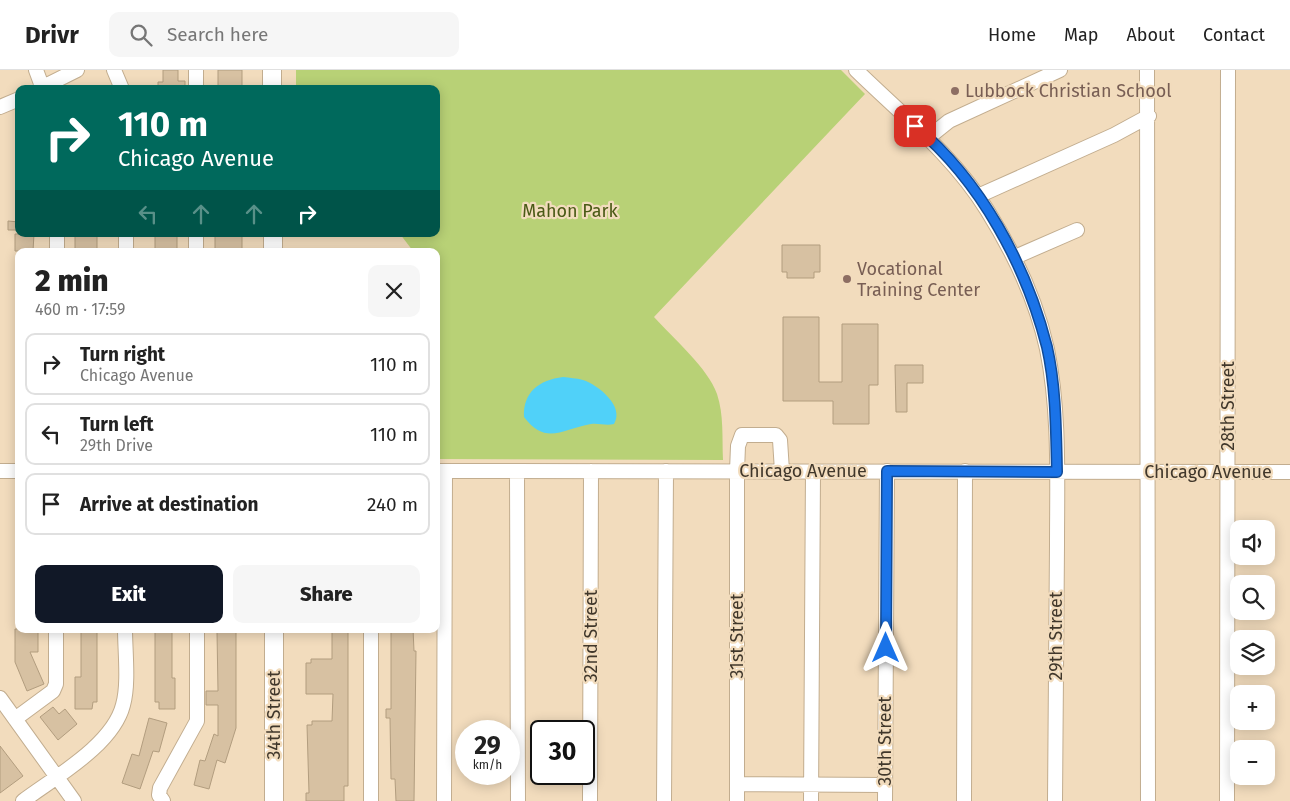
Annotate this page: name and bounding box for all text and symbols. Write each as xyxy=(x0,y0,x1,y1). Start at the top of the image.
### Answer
search box xyxy=(109,12,459,57)
text: Drivr xyxy=(25,21,79,49)
icon: search xyxy=(127,21,155,49)
text: Search here xyxy=(167,23,268,46)
text: Home xyxy=(988,24,1036,46)
text: Map xyxy=(1064,24,1098,46)
text: About xyxy=(1126,24,1175,46)
text: Contact xyxy=(1203,24,1265,46)
place label: Lubbock Christian School xyxy=(965,80,1171,102)
marker: Lubbock Christian School xyxy=(949,85,961,97)
text: 110 m xyxy=(118,103,208,145)
icon: right xyxy=(35,105,100,170)
pin xyxy=(894,105,936,147)
icon: arrive xyxy=(901,112,929,140)
text: Chicago Avenue xyxy=(118,145,274,172)
icon: left xyxy=(134,200,162,228)
icon: ahead xyxy=(187,200,215,228)
icon: ahead xyxy=(240,200,268,228)
icon: right xyxy=(293,200,321,228)
park label: Mahon Park xyxy=(522,200,619,222)
place label: Vocational Training Center xyxy=(857,258,980,301)
text: 2 min xyxy=(35,263,108,299)
button: close xyxy=(368,265,420,317)
marker: Vocational Training Center xyxy=(841,273,853,285)
text: 460 m · 17:59 xyxy=(35,300,125,319)
text: Turn right xyxy=(80,343,165,366)
icon: right xyxy=(37,350,65,378)
text: 110 m xyxy=(370,353,418,376)
street label: 28th Street xyxy=(1217,361,1239,451)
text: Chicago Avenue xyxy=(80,366,193,385)
text: Turn left xyxy=(80,413,154,436)
icon: left xyxy=(37,420,65,448)
text: 110 m xyxy=(370,423,418,446)
text: 29th Drive xyxy=(80,436,153,455)
street label: Chicago Avenue xyxy=(739,460,867,482)
street label: Chicago Avenue xyxy=(1144,461,1272,483)
icon: arrive xyxy=(37,490,65,518)
text: Arrive at destination xyxy=(80,493,259,516)
text: 240 m xyxy=(367,493,418,516)
map controls xyxy=(1230,520,1275,785)
button: sound xyxy=(1230,520,1275,565)
button: Exit xyxy=(35,565,223,623)
button: Share xyxy=(233,565,420,623)
button: search xyxy=(1230,575,1275,620)
street label: 32nd Street xyxy=(580,589,602,682)
street label: 29th Street xyxy=(1045,591,1067,680)
street label: 31st Street xyxy=(726,593,748,678)
position arrow xyxy=(859,621,911,673)
button: layers xyxy=(1230,630,1275,675)
street label: 34th Street xyxy=(263,670,285,760)
button: + xyxy=(1230,685,1275,730)
street label: 30th Street xyxy=(874,696,896,786)
speed limit sign: 30 xyxy=(530,720,595,785)
text: 29 xyxy=(474,731,501,761)
button: − xyxy=(1230,740,1275,785)
text: km/h xyxy=(473,758,502,772)

